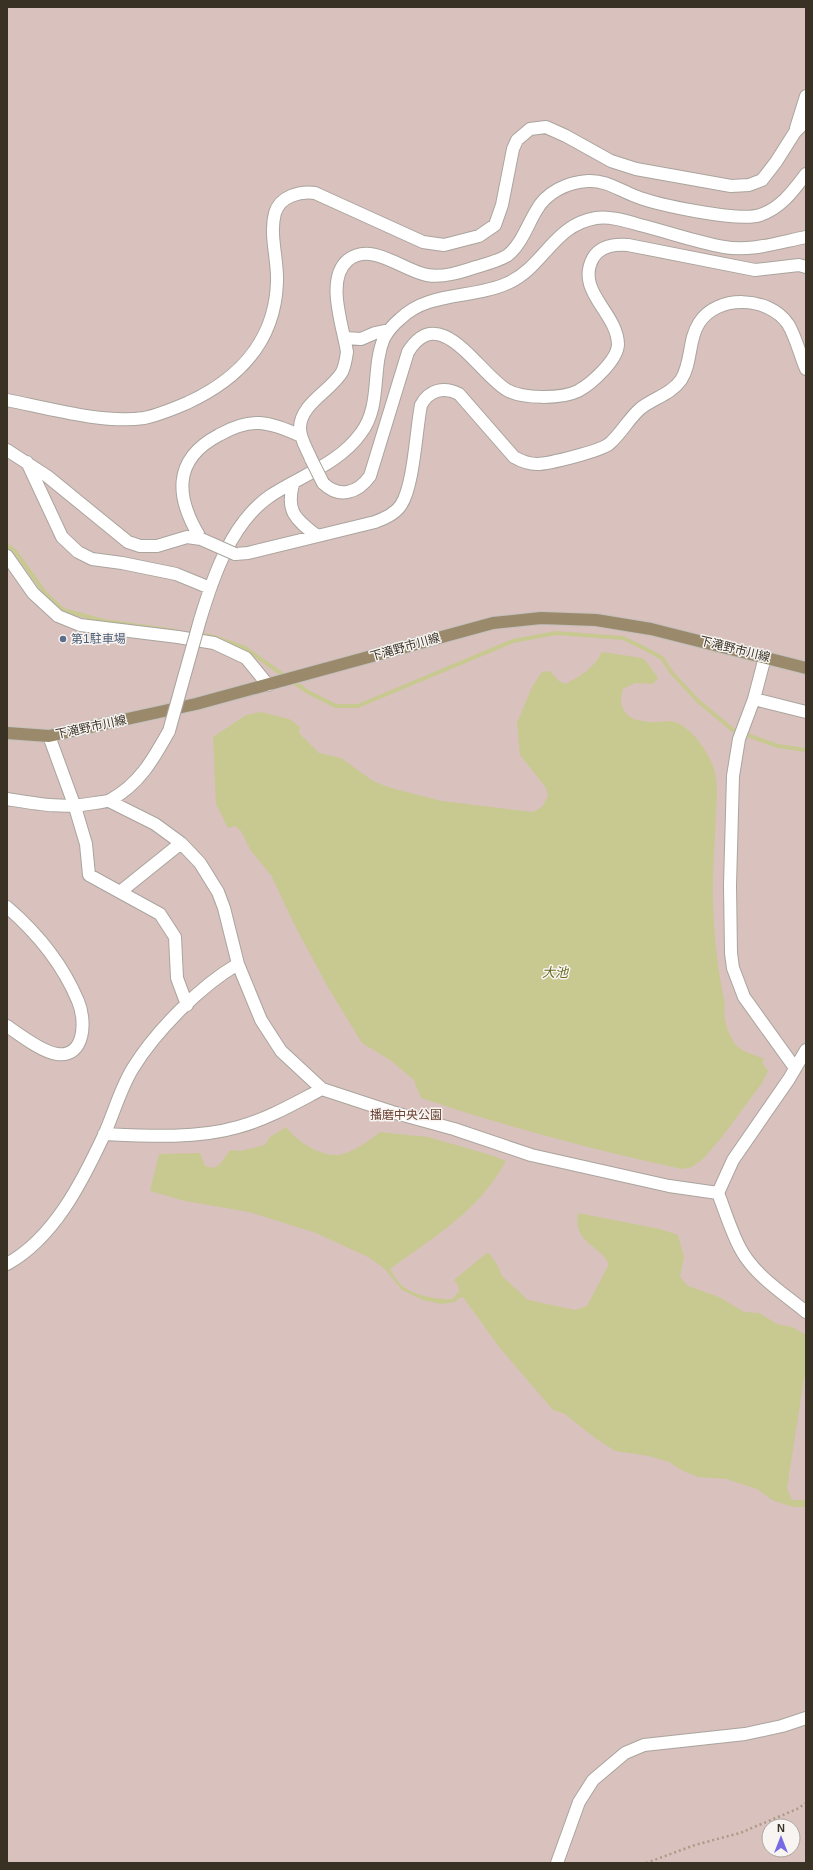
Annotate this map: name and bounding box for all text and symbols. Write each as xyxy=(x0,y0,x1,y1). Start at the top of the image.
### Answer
street label: 下滝野市川線 xyxy=(368,630,442,664)
place label: 第1駐車場 xyxy=(71,632,126,646)
street label: 下滝野市川線 xyxy=(698,633,772,665)
marker: 第1駐車場 xyxy=(58,634,68,644)
street label: 下滝野市川線 xyxy=(54,713,128,741)
water label: 大池 xyxy=(542,965,570,980)
park label: 播磨中央公園 xyxy=(370,1108,442,1122)
north arrow xyxy=(761,1818,801,1858)
text: N xyxy=(777,1822,785,1834)

